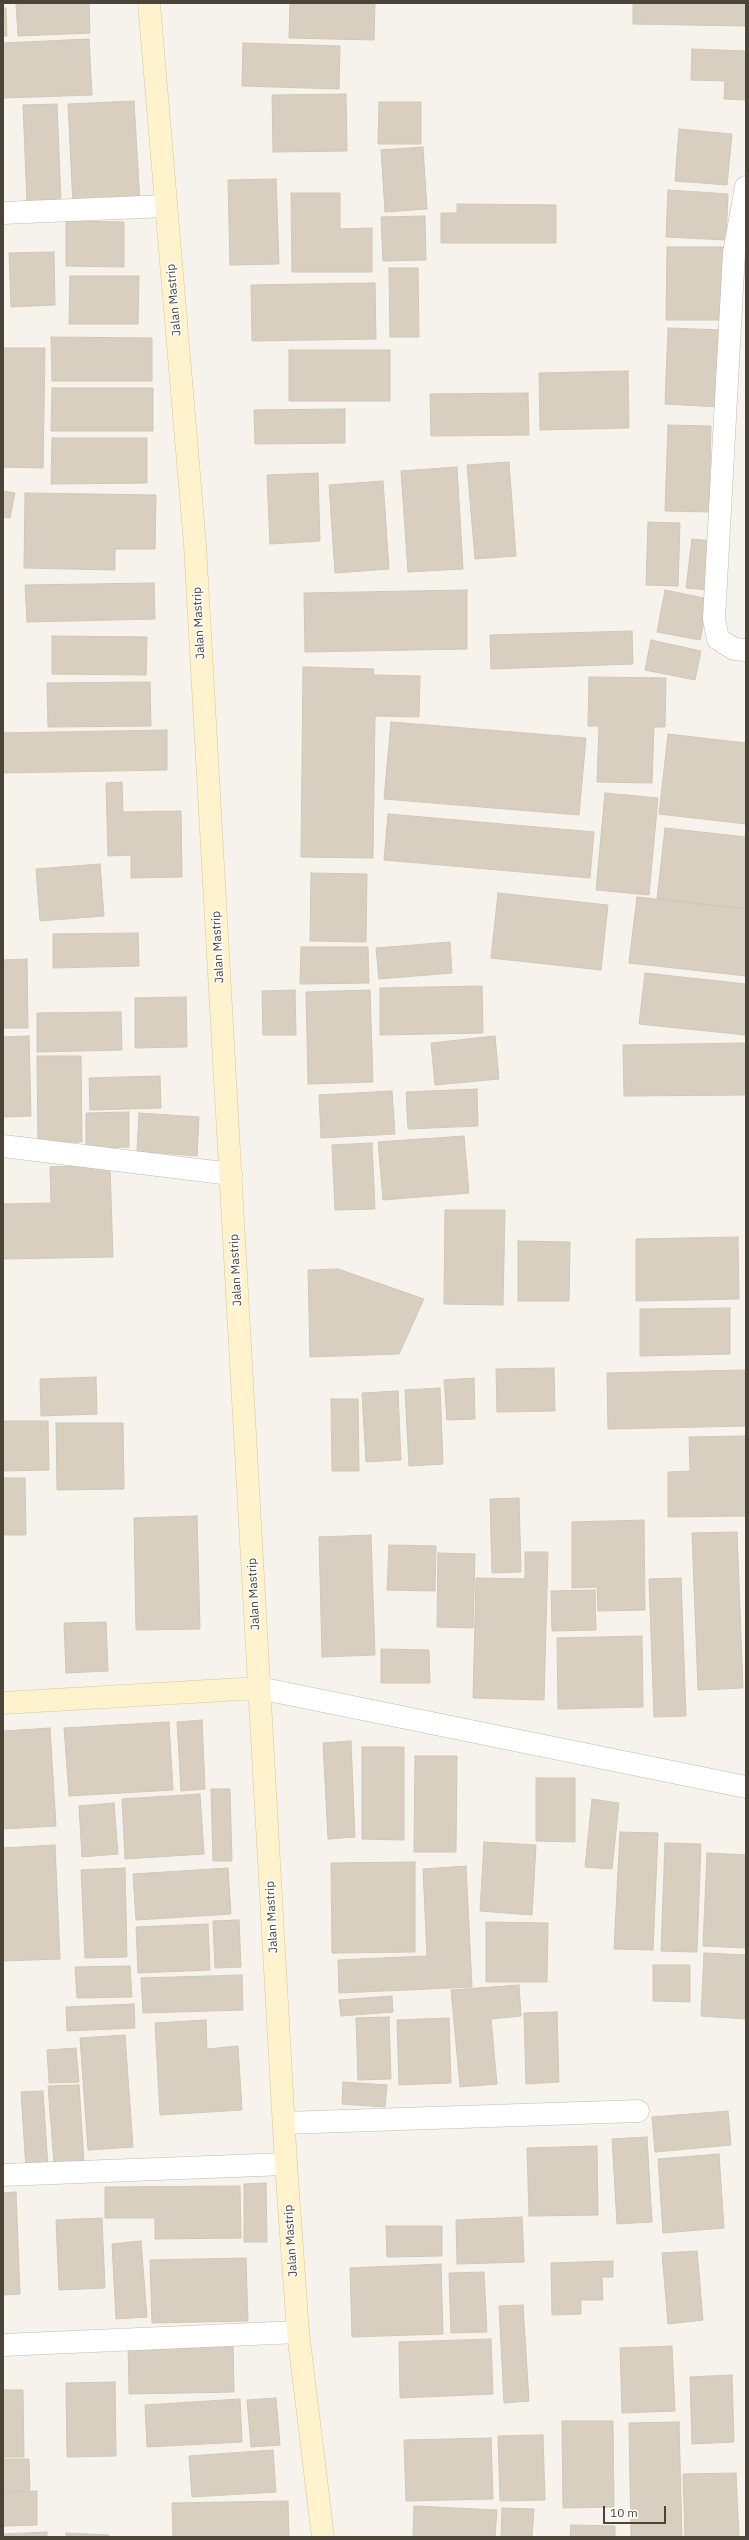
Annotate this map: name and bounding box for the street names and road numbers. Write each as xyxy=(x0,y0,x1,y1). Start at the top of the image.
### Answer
street label: Jalan Mastrip xyxy=(164,263,184,337)
street label: Jalan Mastrip xyxy=(190,587,208,659)
street label: Jalan Mastrip xyxy=(209,911,227,983)
street label: Jalan Mastrip xyxy=(227,1234,245,1306)
street label: Jalan Mastrip xyxy=(245,1558,263,1630)
street label: Jalan Mastrip xyxy=(263,1881,281,1953)
street label: Jalan Mastrip xyxy=(281,2204,301,2278)

